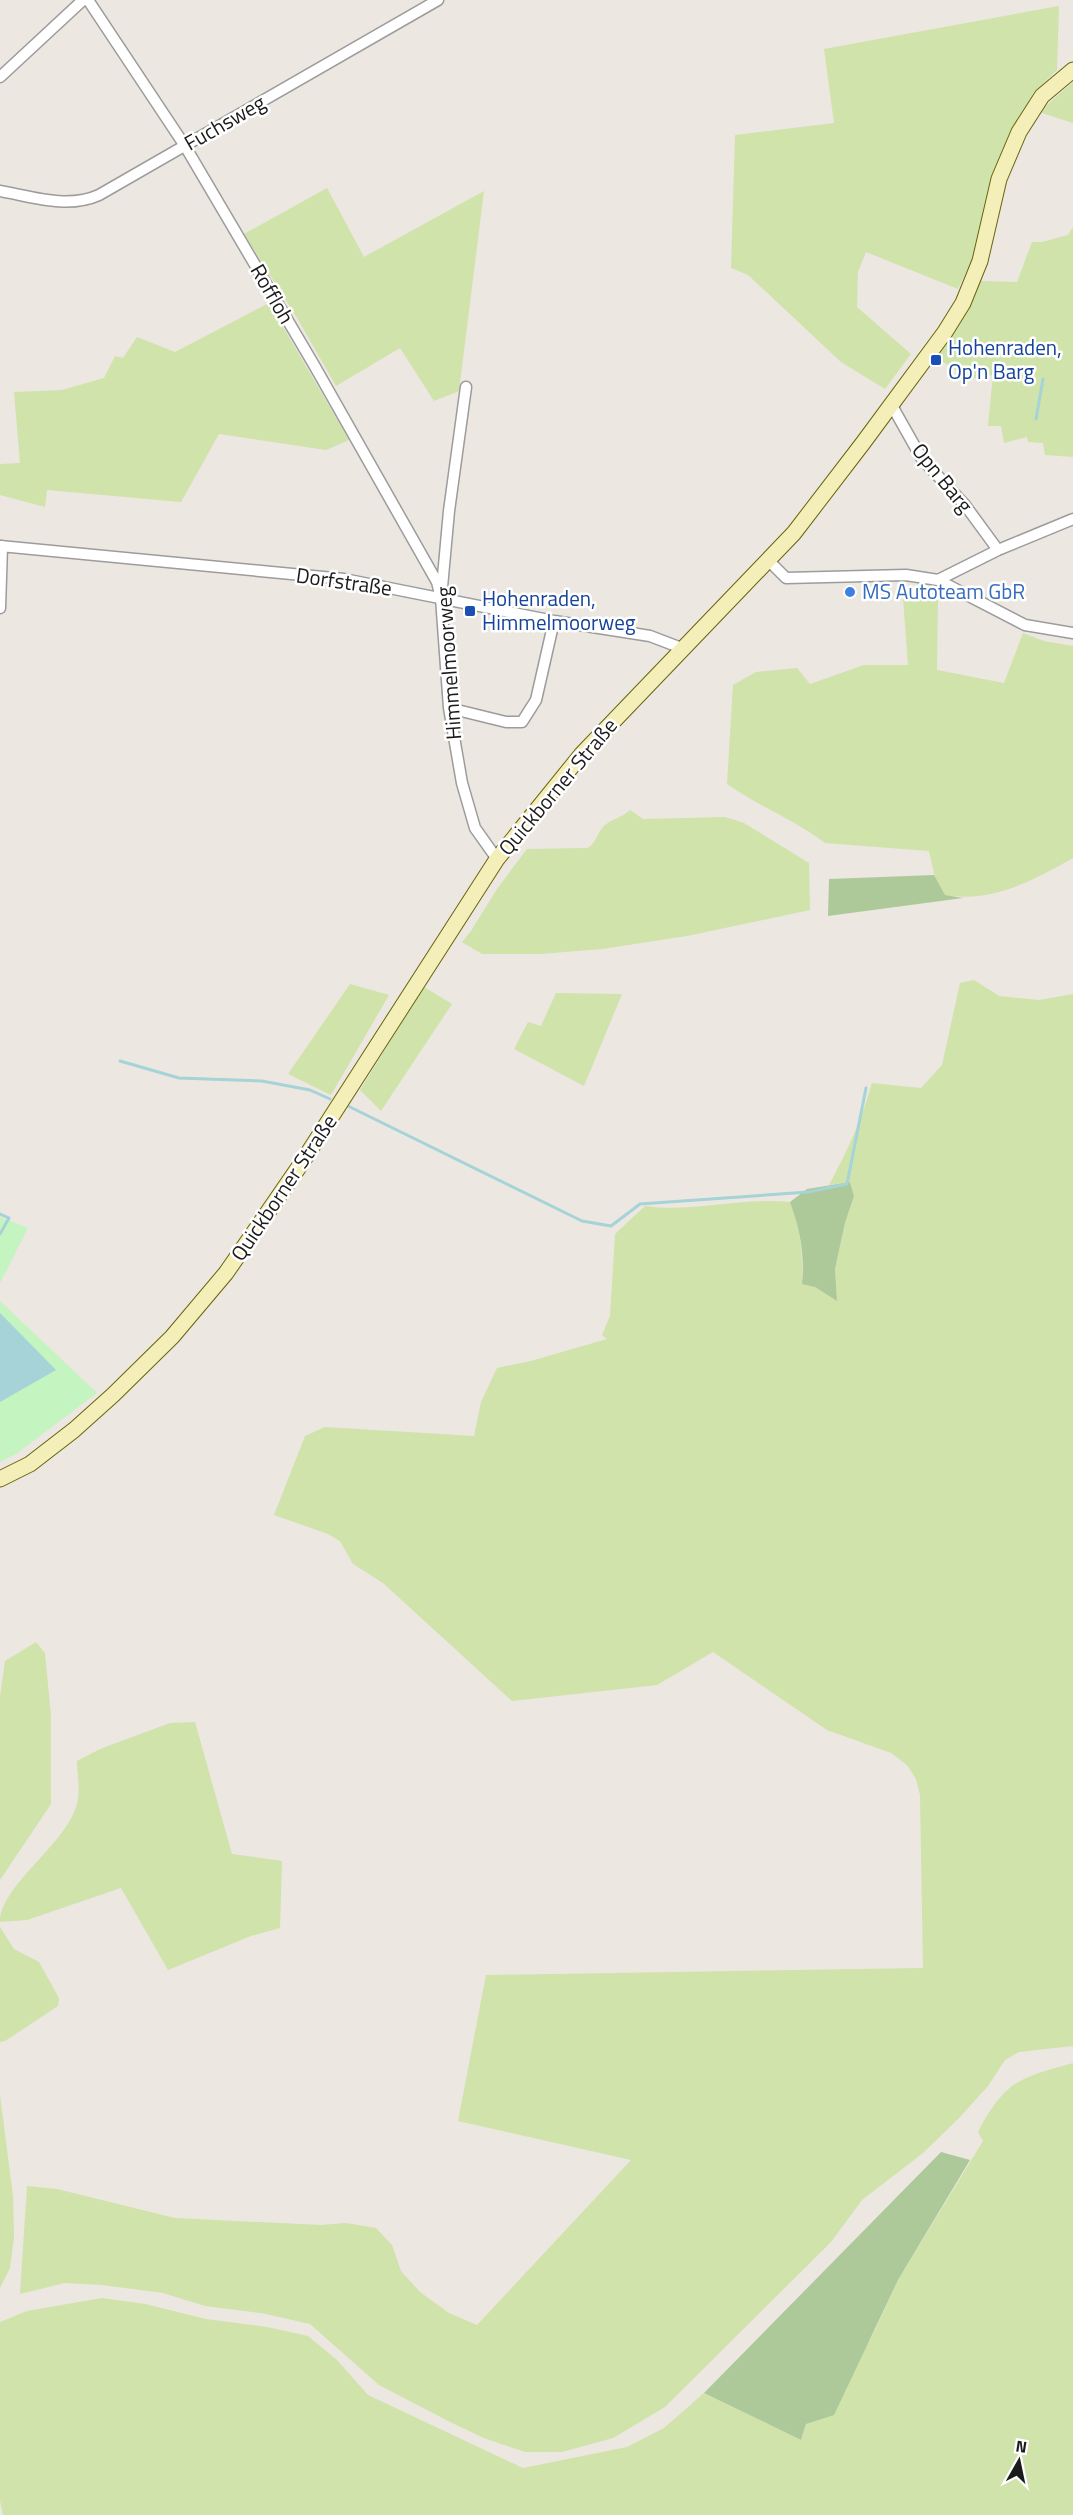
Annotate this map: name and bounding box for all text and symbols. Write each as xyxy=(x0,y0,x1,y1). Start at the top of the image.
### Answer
street label: Fuchsweg xyxy=(178,86,271,158)
street label: Roffloh xyxy=(243,257,303,330)
place label: Hohenraden, Op'n Barg xyxy=(948,331,1062,387)
marker: Hohenraden, Op'n Barg xyxy=(929,353,943,367)
street label: Opn Barg xyxy=(904,435,981,520)
street label: Dorfstraße xyxy=(294,558,394,604)
place label: MS Autoteam GbR xyxy=(862,575,1025,607)
place label: Hohenraden, Himmelmoorweg xyxy=(482,582,636,638)
street label: Himmelmoorweg xyxy=(427,585,469,741)
marker: MS Autoteam GbR xyxy=(843,585,857,599)
marker: Hohenraden, Himmelmoorweg xyxy=(463,604,477,618)
street label: Quickborner Straße xyxy=(490,711,624,862)
street label: Quickborner Straße xyxy=(222,1108,344,1267)
north arrow xyxy=(989,2431,1049,2491)
text: N xyxy=(1014,2433,1029,2459)

